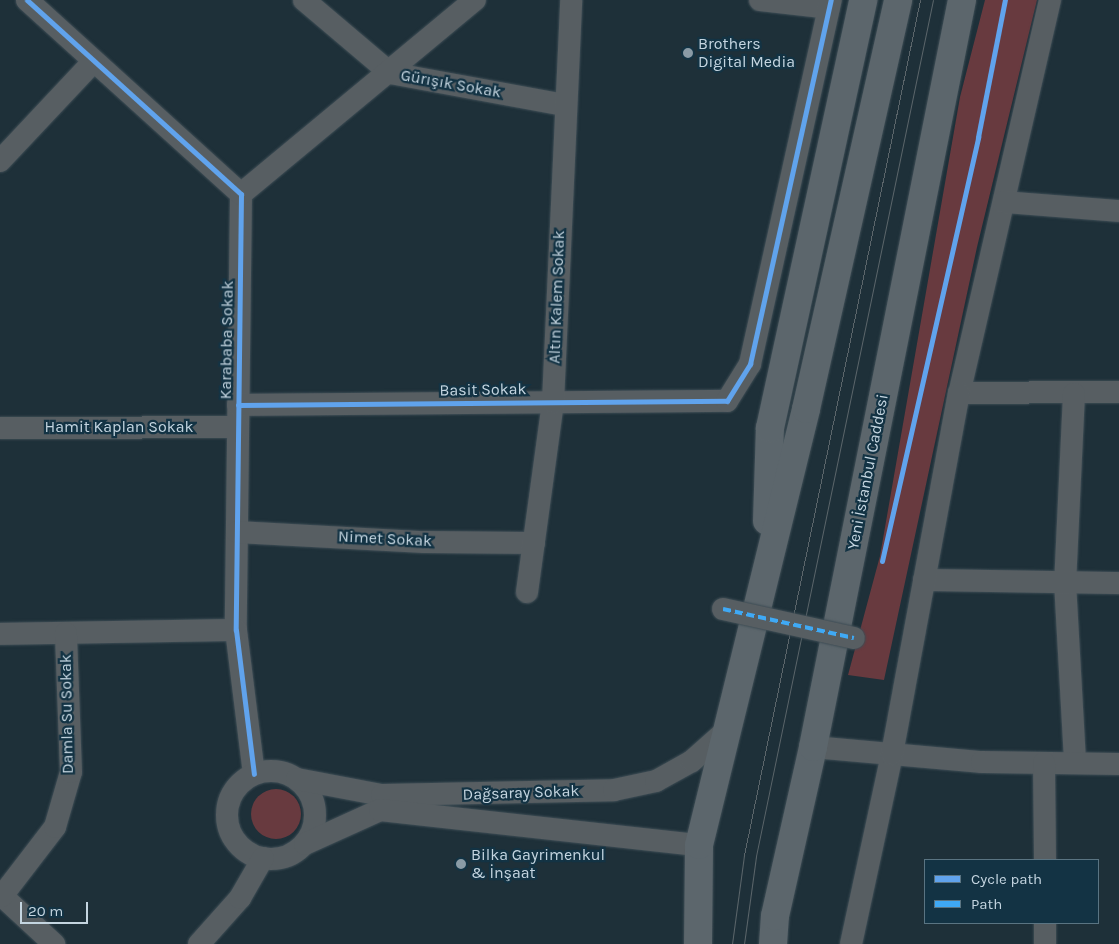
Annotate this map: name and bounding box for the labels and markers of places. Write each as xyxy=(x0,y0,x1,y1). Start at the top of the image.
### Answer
place label: Brothers Digital Media xyxy=(698,34,795,72)
marker: Brothers Digital Media xyxy=(682,47,694,59)
place label: Bilka Gayrimenkul & İnşaat xyxy=(471,845,605,883)
marker: Bilka Gayrimenkul & İnşaat xyxy=(455,858,467,870)

